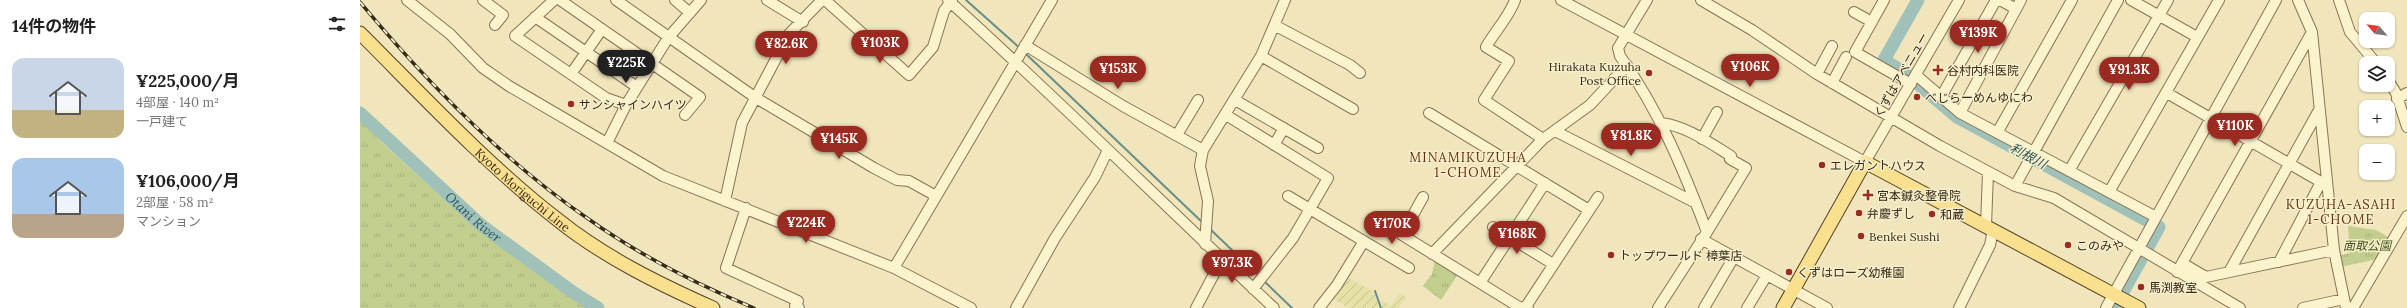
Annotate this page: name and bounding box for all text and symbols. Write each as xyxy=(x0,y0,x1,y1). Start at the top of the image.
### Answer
north arrow xyxy=(2359,12,2395,48)
map controls xyxy=(2359,12,2395,180)
icon: filters xyxy=(326,13,348,35)
text: 14件の物件 xyxy=(12,15,96,37)
pin: ¥139K xyxy=(1950,20,2006,54)
text: ¥139K xyxy=(1959,24,1997,41)
pin: ¥103K xyxy=(852,30,908,64)
street label: くずはアベニュー xyxy=(1871,30,1931,120)
pin: ¥82.6K xyxy=(753,31,819,65)
text: ¥103K xyxy=(860,34,900,51)
text: ¥82.6K xyxy=(764,35,808,52)
pin: ¥225K xyxy=(598,50,654,84)
text: ¥225K xyxy=(606,54,646,71)
pin: ¥106K xyxy=(1722,54,1778,88)
pin: ¥153K xyxy=(1090,56,1146,90)
button: layers xyxy=(2359,56,2395,92)
pin: ¥91.3K xyxy=(2096,57,2162,91)
text: ¥106K xyxy=(1730,58,1770,75)
place label: Hirakata Kuzuha Post Office xyxy=(1549,59,1641,88)
text: ¥153K xyxy=(1099,60,1137,77)
text: ¥91.3K xyxy=(2108,61,2150,78)
place label: 谷村内科医院 xyxy=(1947,63,2019,78)
marker: 谷村内科医院 xyxy=(1932,64,1944,76)
marker: Hirakata Kuzuha Post Office xyxy=(1644,68,1654,78)
text: ¥225,000/月 xyxy=(136,70,240,92)
icon: home xyxy=(44,74,92,122)
place label: べじらーめんゆにわ xyxy=(1925,90,2033,105)
marker: べじらーめんゆにわ xyxy=(1912,92,1922,102)
text: 4部屋 · 140 m² xyxy=(136,94,219,111)
place label: サンシャインハイツ xyxy=(579,97,687,112)
marker: サンシャインハイツ xyxy=(566,99,576,109)
button: + xyxy=(2359,100,2395,136)
text: 一戸建て xyxy=(136,113,188,130)
pin: ¥110K xyxy=(2207,113,2263,147)
text: ¥110K xyxy=(2216,117,2254,134)
pin: ¥81.8K xyxy=(1598,123,1664,157)
pin: ¥145K xyxy=(811,126,867,160)
text: ¥81.8K xyxy=(1610,127,1652,144)
text: ¥145K xyxy=(820,130,858,147)
water label: 利根川 xyxy=(2007,139,2051,174)
button: − xyxy=(2359,144,2395,180)
street label: Kyoto Moriguchi Line xyxy=(472,145,574,235)
district label: MINAMIKUZUHA 1-CHOME xyxy=(1409,149,1527,181)
place label: エレガントハウス xyxy=(1830,158,1926,173)
marker: エレガントハウス xyxy=(1817,160,1827,170)
text: ¥106,000/月 xyxy=(136,170,240,192)
icon: home xyxy=(44,174,92,222)
water label: Otani River xyxy=(442,188,505,246)
place label: 宮本鍼灸整骨院 xyxy=(1877,188,1961,203)
marker: 宮本鍼灸整骨院 xyxy=(1862,189,1874,201)
text: 2部屋 · 58 m² xyxy=(136,194,214,211)
district label: KUZUHA-ASAHI 1-CHOME xyxy=(2286,196,2396,228)
place label: 弁慶ずし xyxy=(1867,206,1915,221)
place label: 和蔵 xyxy=(1940,207,1964,222)
marker: 弁慶ずし xyxy=(1854,208,1864,218)
marker: 和蔵 xyxy=(1927,209,1937,219)
pin: ¥224K xyxy=(778,210,834,244)
pin: ¥170K xyxy=(1364,211,1420,245)
text: マンション xyxy=(136,213,201,230)
text: ¥224K xyxy=(786,214,826,231)
text: ¥170K xyxy=(1373,215,1411,232)
pin: ¥168K xyxy=(1489,221,1545,255)
text: ¥168K xyxy=(1498,225,1536,242)
place label: Benkei Sushi xyxy=(1869,229,1940,244)
marker: Benkei Sushi xyxy=(1856,231,1866,241)
place label: このみや xyxy=(2076,238,2124,253)
park label: 面取公園 xyxy=(2343,238,2393,253)
marker: このみや xyxy=(2063,240,2073,250)
place label: トップワールド 樟葉店 xyxy=(1619,248,1742,263)
pin: ¥97.3K xyxy=(1199,250,1265,284)
marker: トップワールド 樟葉店 xyxy=(1606,250,1616,260)
text: ¥97.3K xyxy=(1211,254,1253,271)
place label: くずはローズ幼稚園 xyxy=(1797,265,1904,280)
marker: くずはローズ幼稚園 xyxy=(1784,267,1794,277)
place label: 馬渕教室 xyxy=(2149,280,2197,295)
marker: 馬渕教室 xyxy=(2136,282,2146,292)

